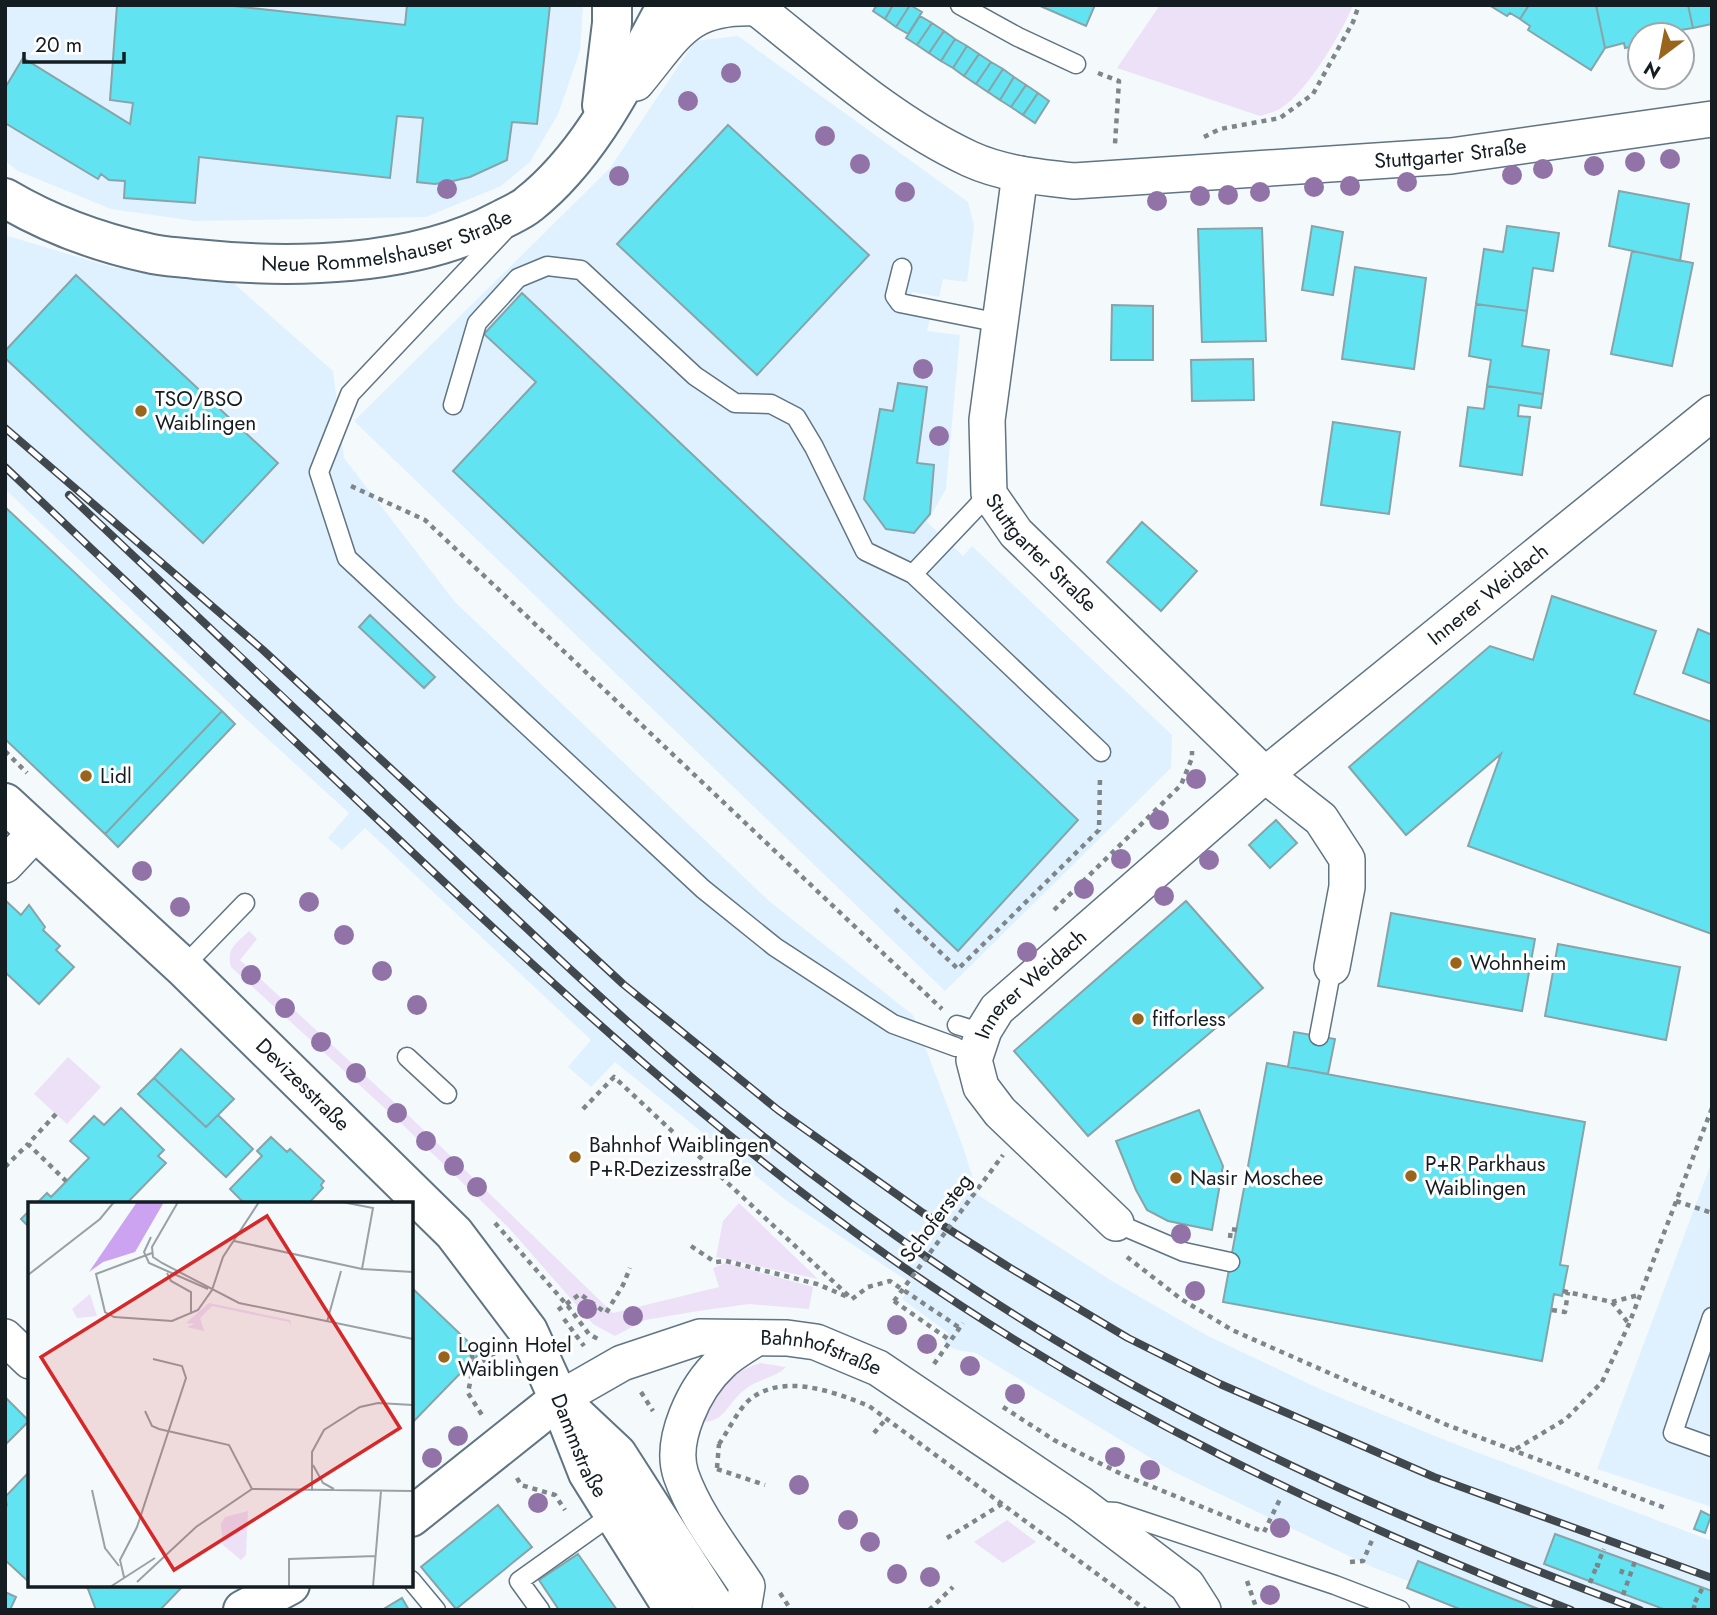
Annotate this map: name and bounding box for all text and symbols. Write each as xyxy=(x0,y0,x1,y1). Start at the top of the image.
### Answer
scale bar xyxy=(24,21,124,65)
north arrow xyxy=(1626,21,1696,91)
text: 20 m xyxy=(35,30,82,60)
text: N xyxy=(1639,55,1666,85)
street label: Stuttgarter Straße xyxy=(1373,130,1529,176)
street label: Neue Rommelshauser Straße xyxy=(261,202,517,279)
place label: TSO/BSO Waiblingen xyxy=(155,384,256,438)
marker: TSO/BSO Waiblingen xyxy=(133,403,149,419)
street label: Stuttgarter Straße xyxy=(978,487,1104,619)
street label: Innerer Weidach xyxy=(1421,536,1555,653)
place label: Lidl xyxy=(100,761,132,791)
marker: Lidl xyxy=(78,768,94,784)
street label: Innerer Weidach xyxy=(967,922,1093,1043)
place label: Wohnheim xyxy=(1470,948,1566,978)
marker: Wohnheim xyxy=(1448,955,1464,971)
place label: fitforless xyxy=(1152,1004,1226,1034)
marker: fitforless xyxy=(1130,1011,1146,1027)
street label: Devizesstraße xyxy=(249,1031,357,1138)
place label: Bahnhof Waiblingen P+R-Dezizesstraße xyxy=(589,1130,769,1184)
marker: Bahnhof Waiblingen P+R-Dezizesstraße xyxy=(567,1149,583,1165)
place label: P+R Parkhaus Waiblingen xyxy=(1425,1149,1546,1203)
place label: Nasir Moschee xyxy=(1190,1163,1324,1193)
street label: Schofersteg xyxy=(893,1167,979,1269)
marker: P+R Parkhaus Waiblingen xyxy=(1403,1168,1419,1184)
marker: Nasir Moschee xyxy=(1168,1170,1184,1186)
inset map xyxy=(28,1202,413,1587)
street label: Bahnhofstraße xyxy=(760,1322,886,1383)
place label: Loginn Hotel Waiblingen xyxy=(458,1330,572,1384)
marker: Loginn Hotel Waiblingen xyxy=(436,1349,452,1365)
street label: Dammstraße xyxy=(543,1389,615,1504)

